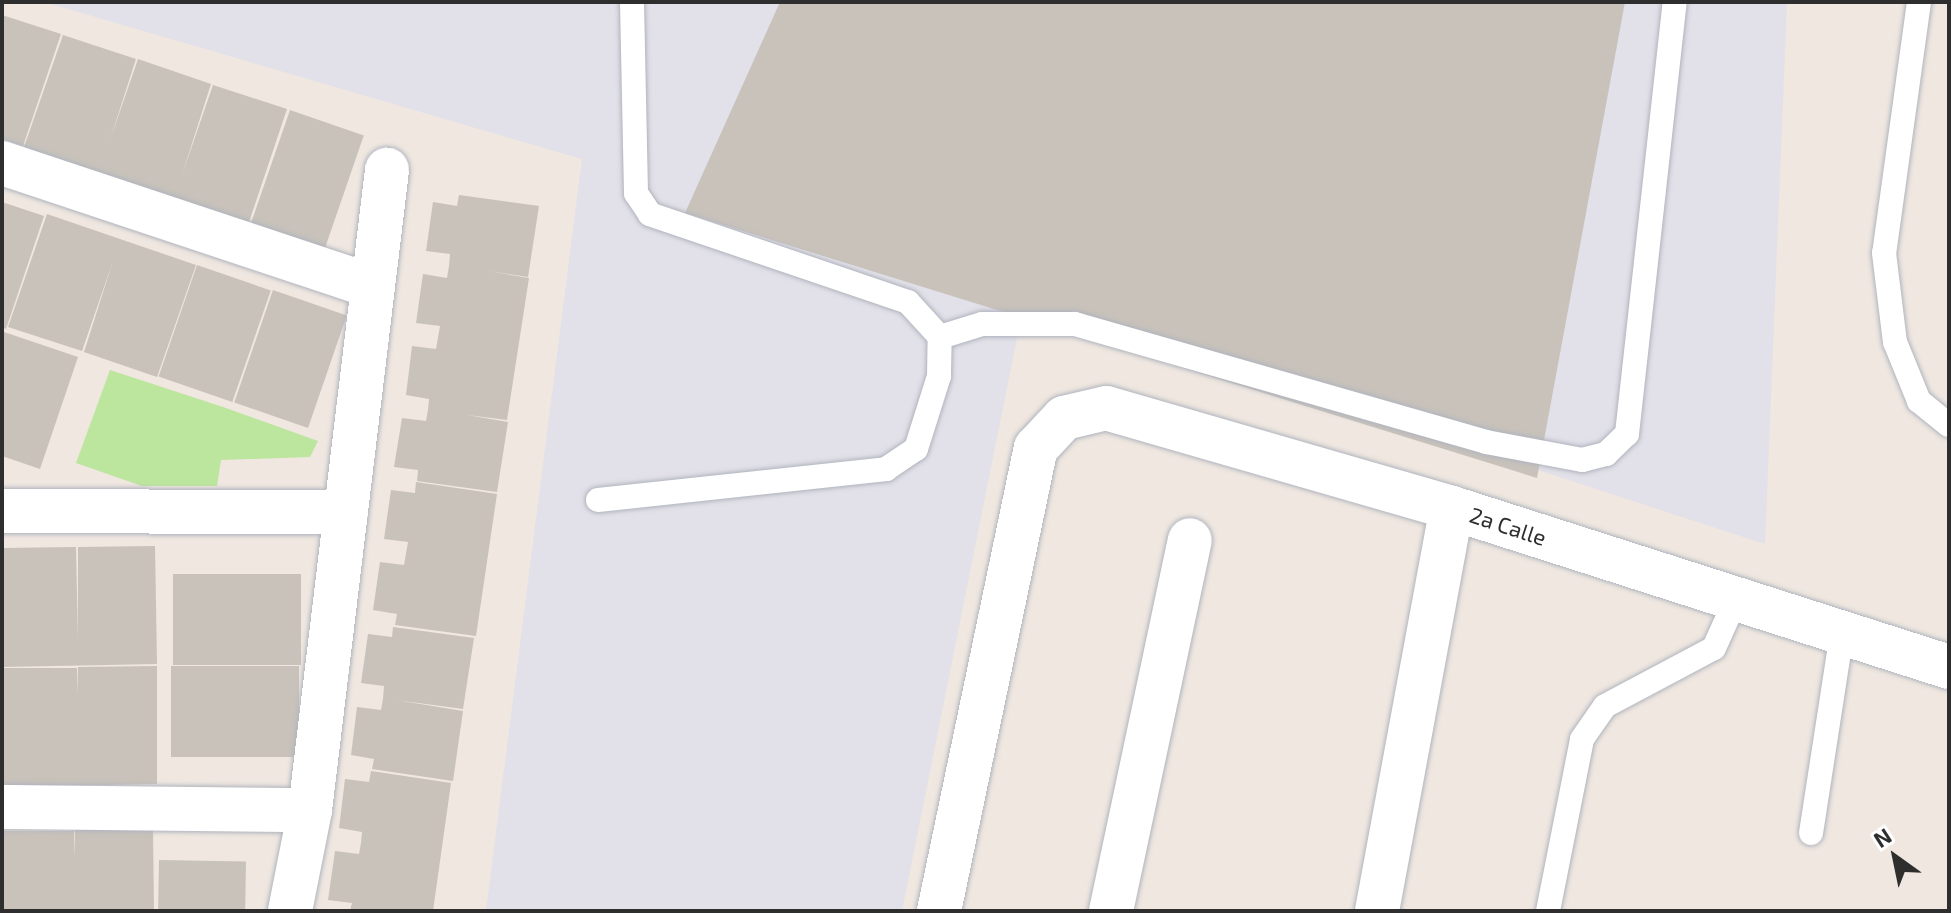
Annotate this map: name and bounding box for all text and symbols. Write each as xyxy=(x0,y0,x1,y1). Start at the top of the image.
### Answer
street label: 2a Calle xyxy=(1466,501,1550,551)
north arrow xyxy=(1855,817,1935,897)
text: N xyxy=(1868,822,1896,852)

